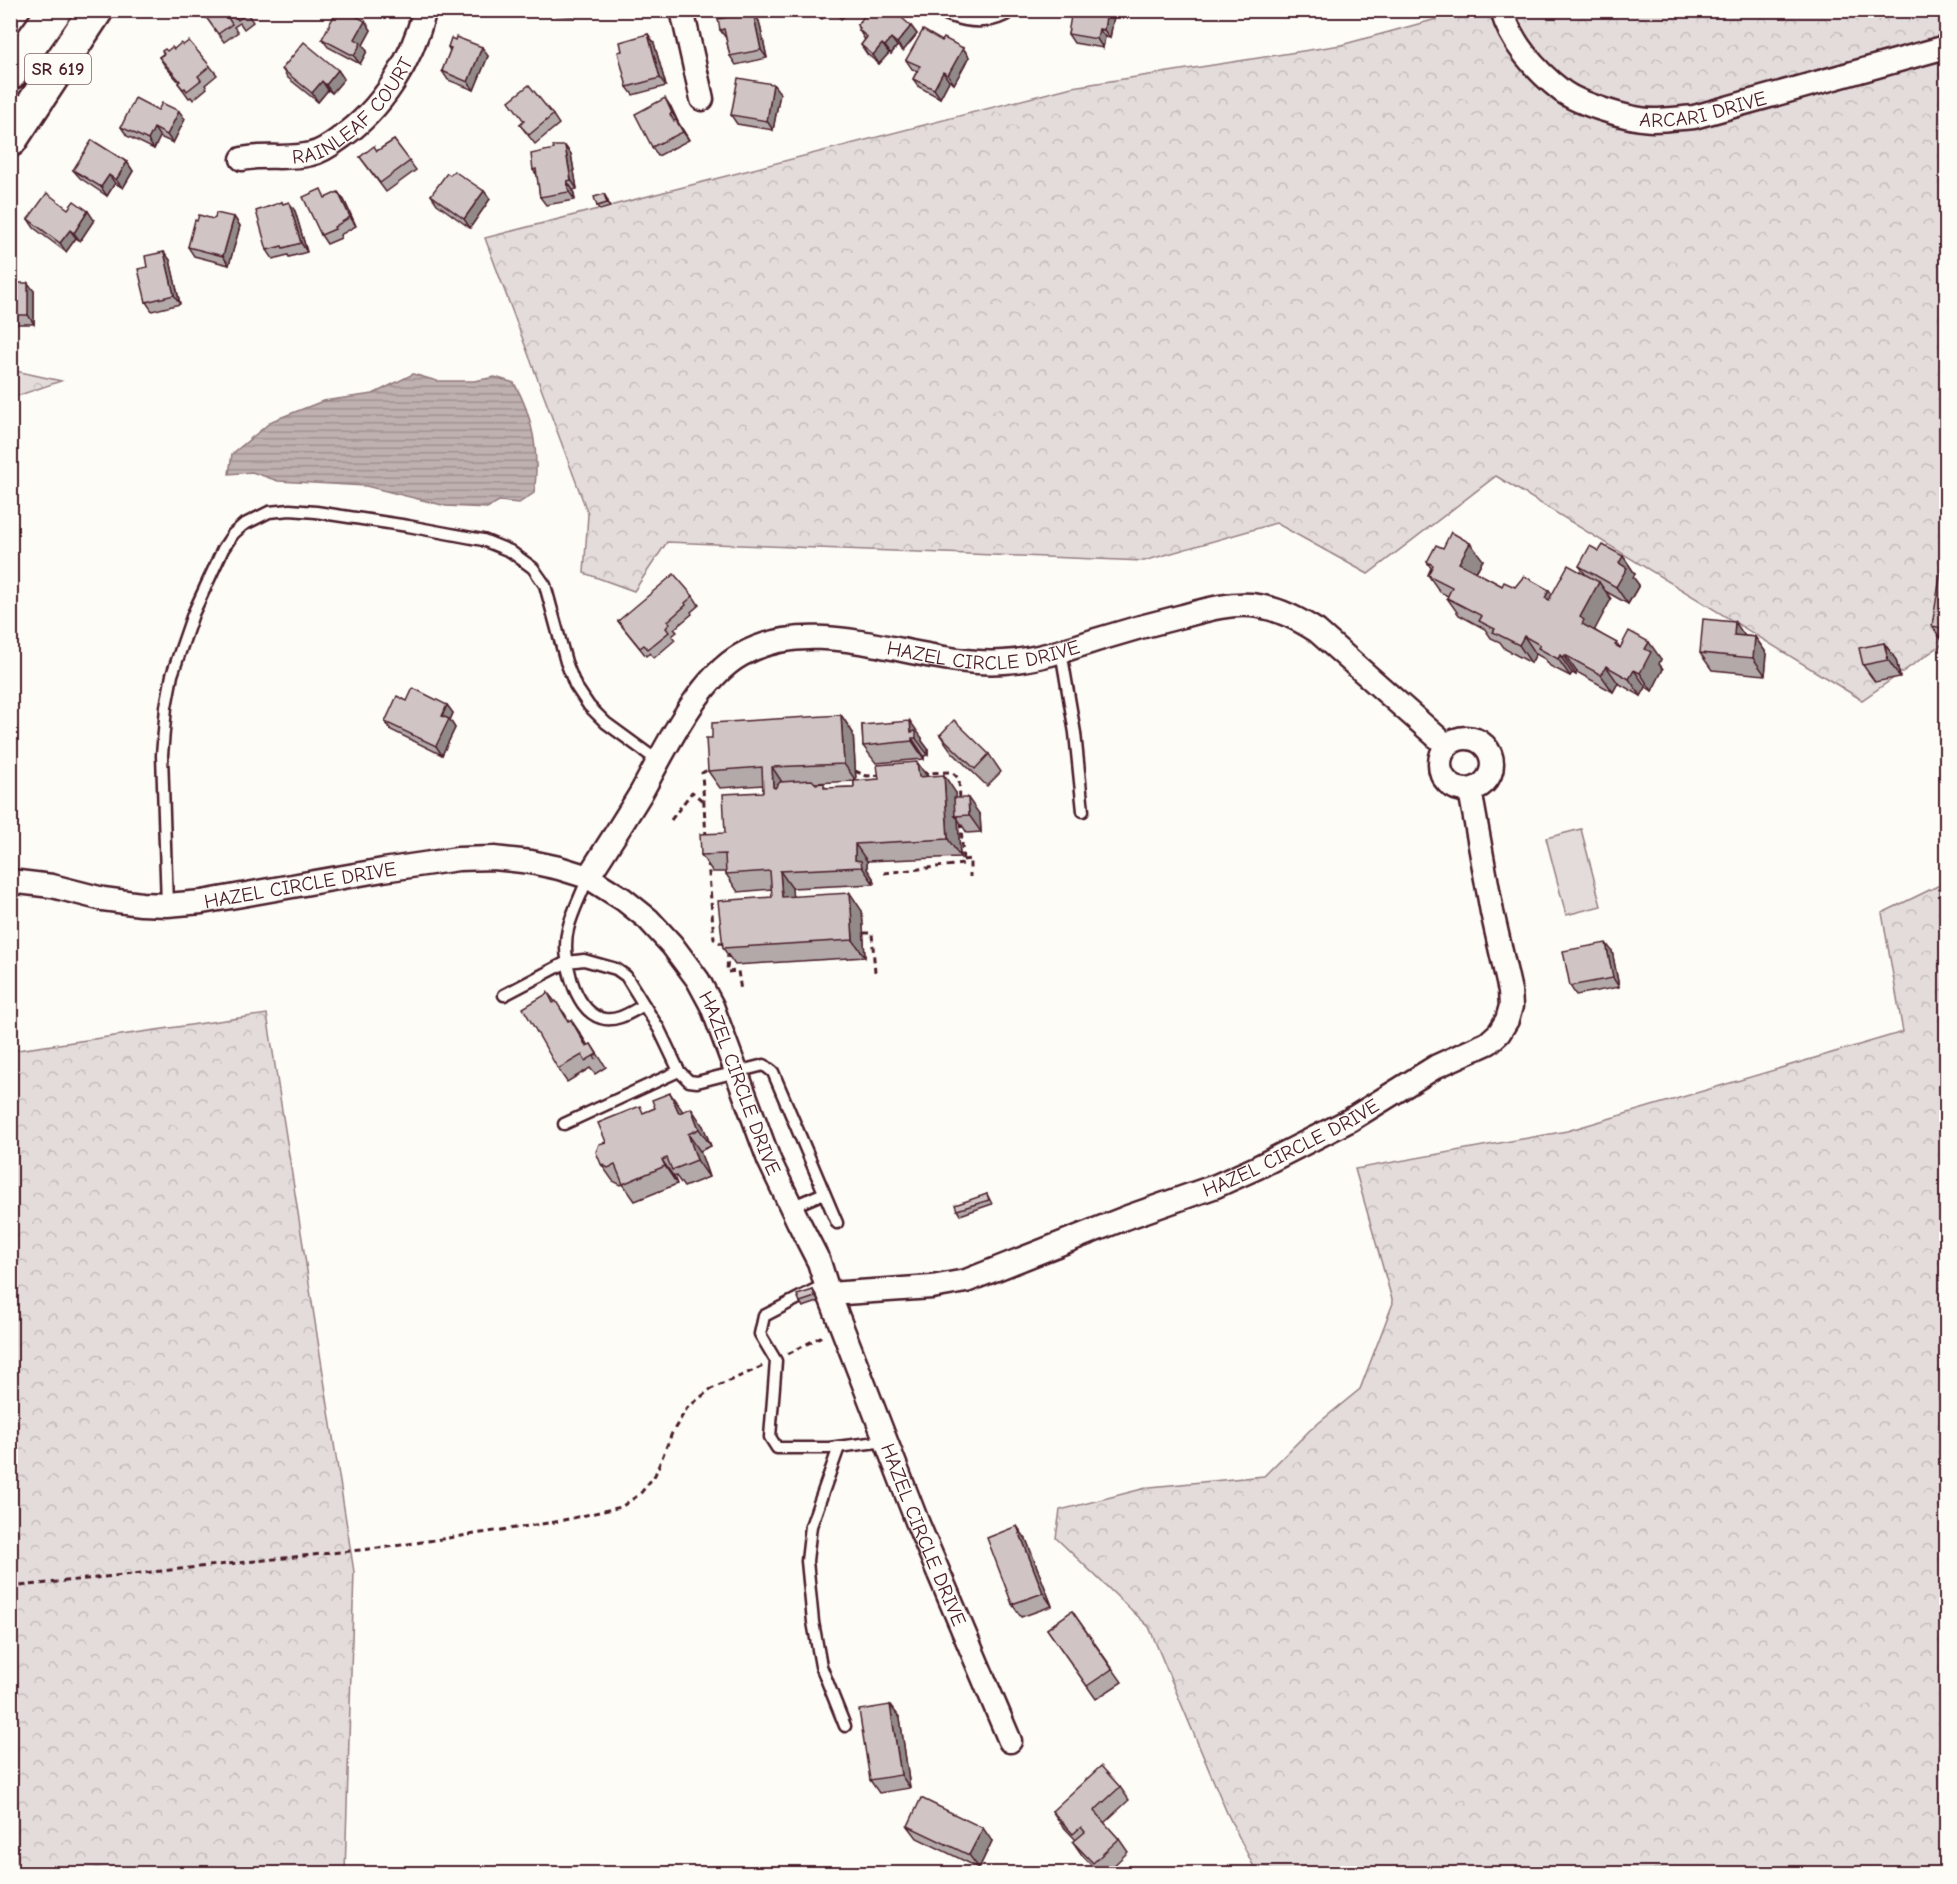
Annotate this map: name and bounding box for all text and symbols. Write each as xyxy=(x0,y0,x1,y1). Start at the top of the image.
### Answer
street label: RAINLEAF COURT xyxy=(291,53,417,168)
road number: SR 619 xyxy=(25,54,91,84)
street label: ARCARI DRIVE xyxy=(1639,86,1769,132)
street label: HAZEL CIRCLE DRIVE xyxy=(885,635,1082,674)
street label: HAZEL CIRCLE DRIVE xyxy=(202,857,398,913)
street label: HAZEL CIRCLE DRIVE xyxy=(695,987,786,1179)
street label: HAZEL CIRCLE DRIVE xyxy=(1199,1094,1383,1201)
street label: HAZEL CIRCLE DRIVE xyxy=(876,1440,971,1629)

